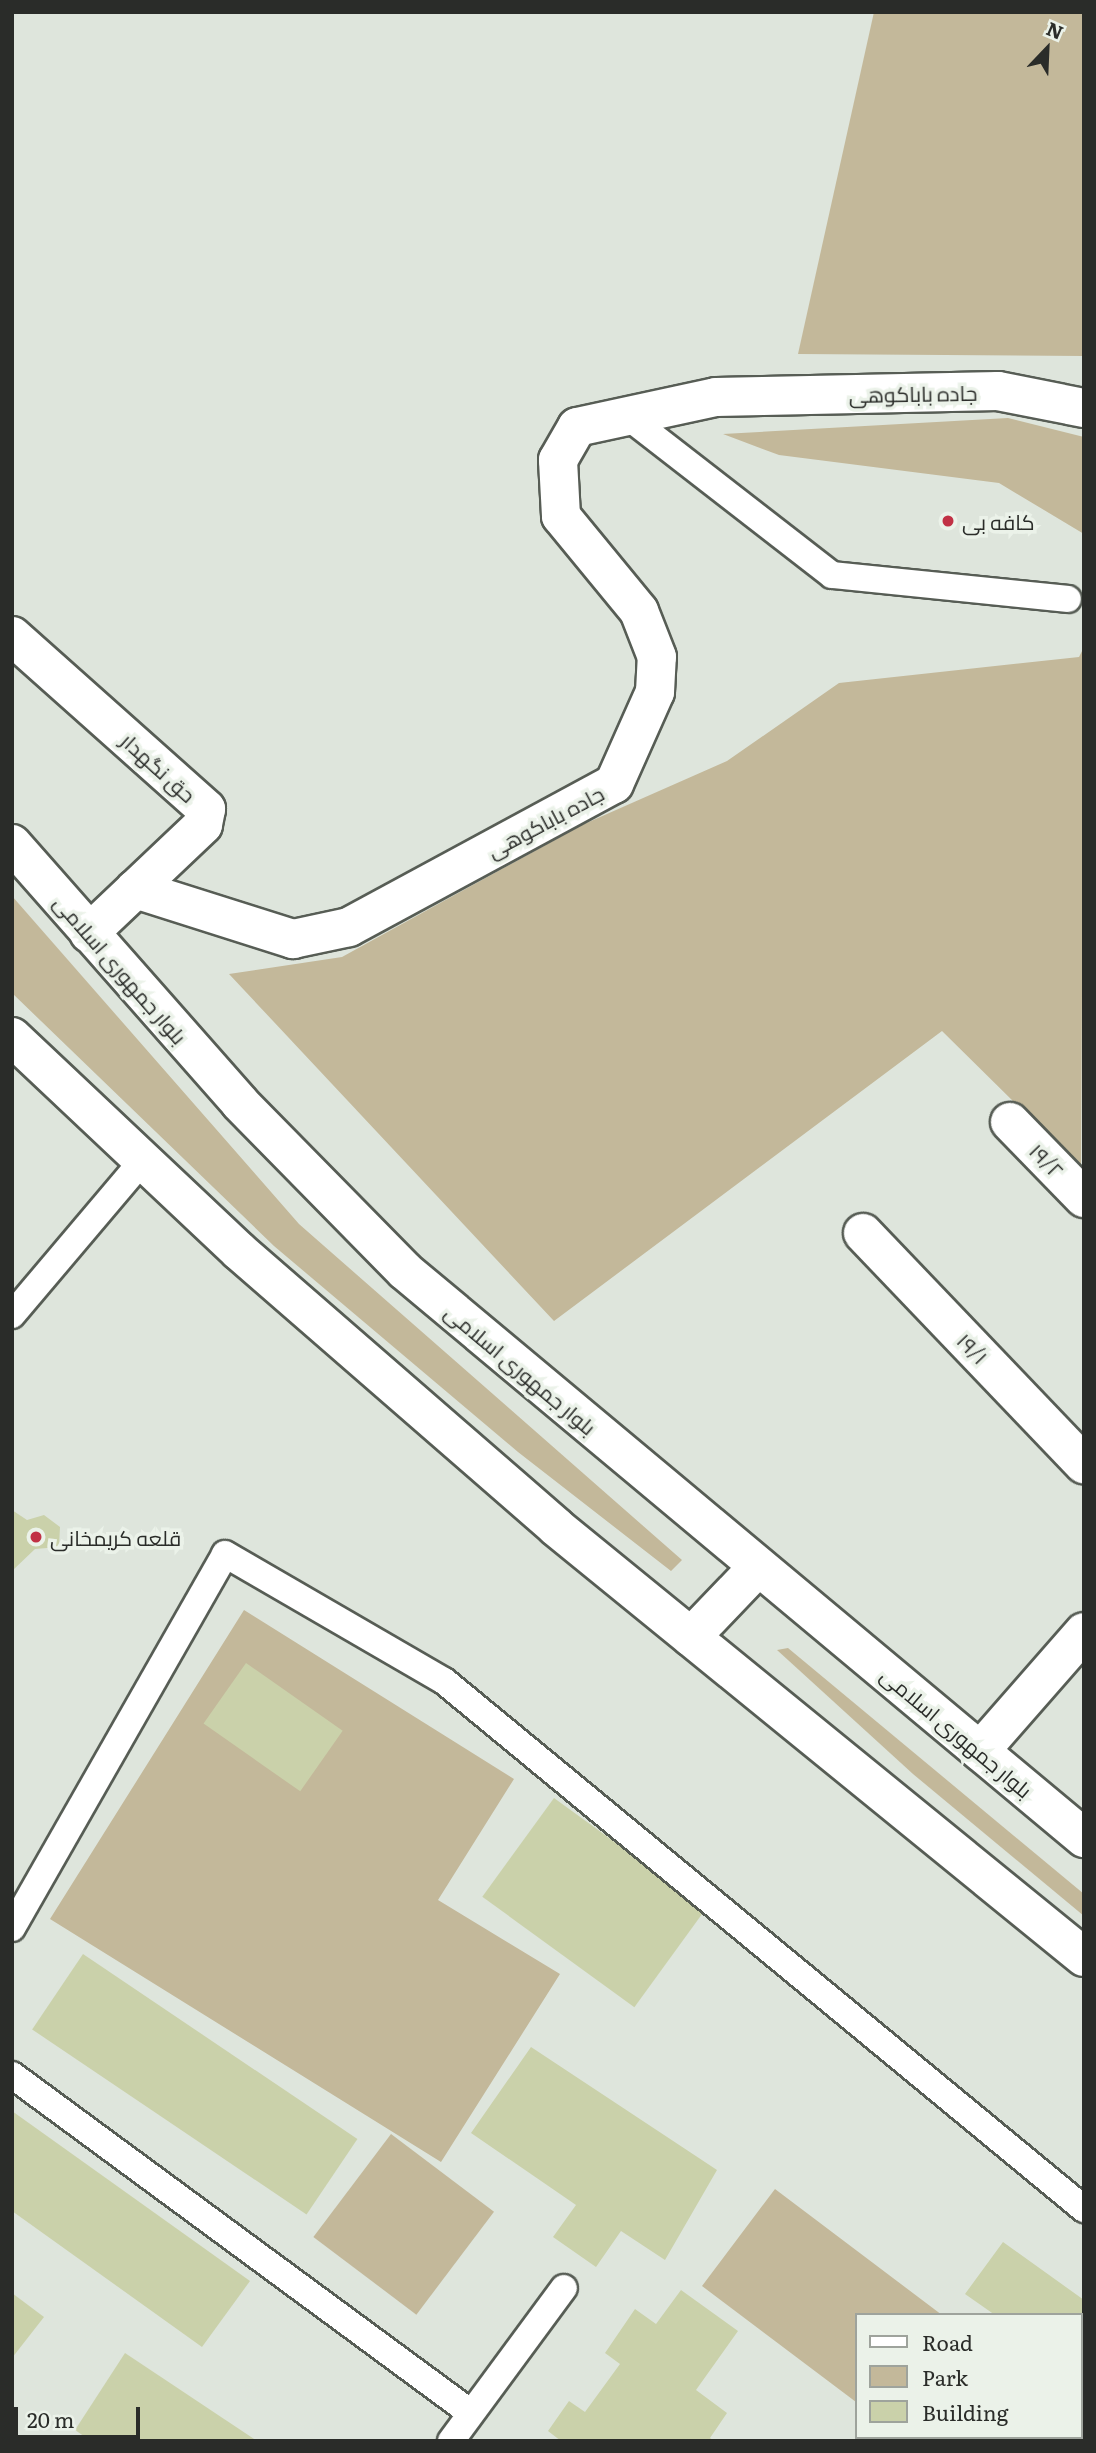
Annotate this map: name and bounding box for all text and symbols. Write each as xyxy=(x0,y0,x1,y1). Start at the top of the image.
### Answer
north arrow xyxy=(1012,14,1082,84)
text: N xyxy=(1042,14,1068,46)
street label: جاده باباکوهی xyxy=(848,379,978,407)
place label: کافه بی xyxy=(962,508,1035,534)
marker: کافه بی xyxy=(940,513,956,529)
street label: حق نگهدار xyxy=(117,727,201,807)
street label: جاده باباکوهی xyxy=(482,780,608,862)
street label: بلوار جمهوری اسلامی xyxy=(49,889,193,1049)
street label: ۱۹/۲ xyxy=(1025,1138,1069,1182)
street label: بلوار جمهوری اسلامی xyxy=(440,1299,602,1439)
street label: ۱۹/۱ xyxy=(953,1327,993,1369)
place label: قلعه کریمخانی xyxy=(50,1524,181,1550)
marker: قلعه کریمخانی xyxy=(28,1529,44,1545)
street label: بلوار جمهوری اسلامی xyxy=(876,1662,1038,1802)
legend xyxy=(855,2313,1082,2439)
text: Road xyxy=(922,2326,973,2357)
text: Park xyxy=(922,2361,968,2392)
scale bar xyxy=(18,2394,144,2438)
text: Building xyxy=(922,2396,1008,2427)
text: 20 m xyxy=(27,2403,74,2434)

